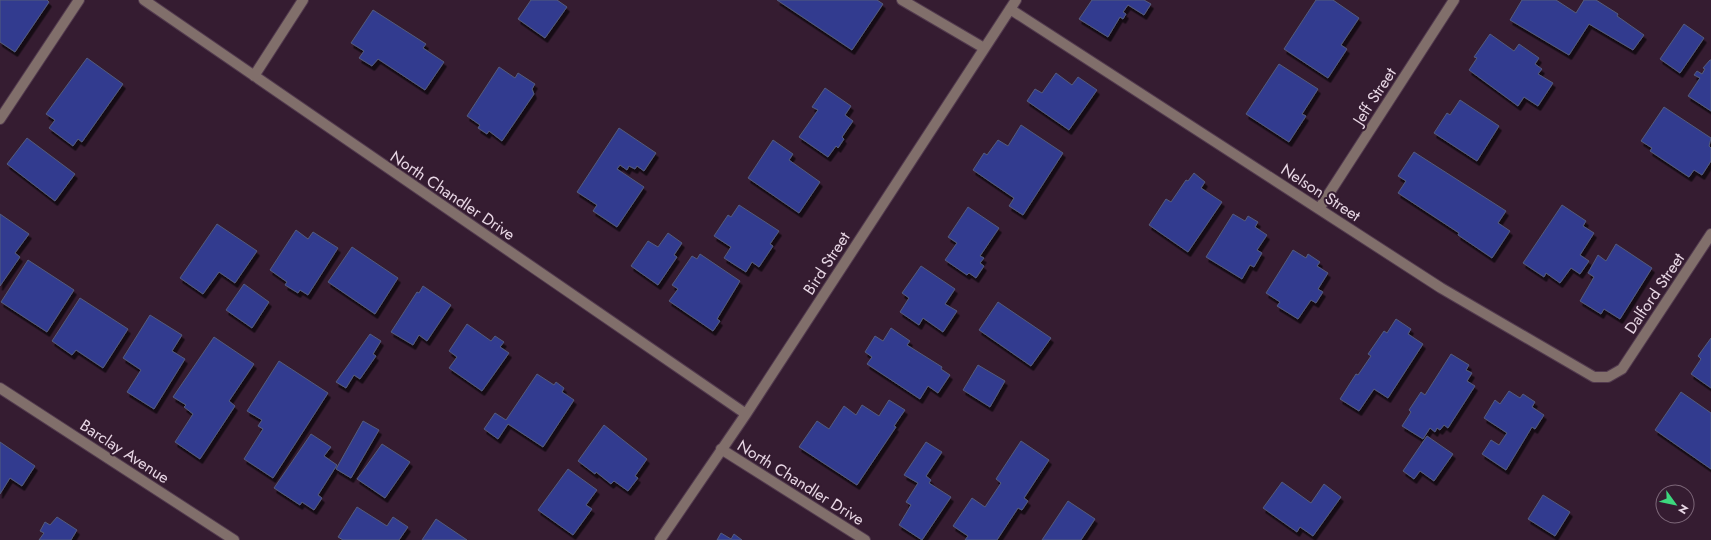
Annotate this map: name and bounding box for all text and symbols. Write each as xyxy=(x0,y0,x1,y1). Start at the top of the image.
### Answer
street label: Jeff Street xyxy=(1346,63,1402,131)
street label: North Chandler Drive xyxy=(386,145,520,246)
street label: Nelson Street xyxy=(1276,158,1365,227)
street label: Bird Street xyxy=(798,227,855,299)
street label: Dalford Street xyxy=(1619,248,1690,338)
street label: Barclay Avenue xyxy=(75,414,174,489)
street label: North Chandler Drive xyxy=(733,434,869,531)
north arrow xyxy=(1655,484,1695,524)
text: N xyxy=(1674,501,1692,517)

